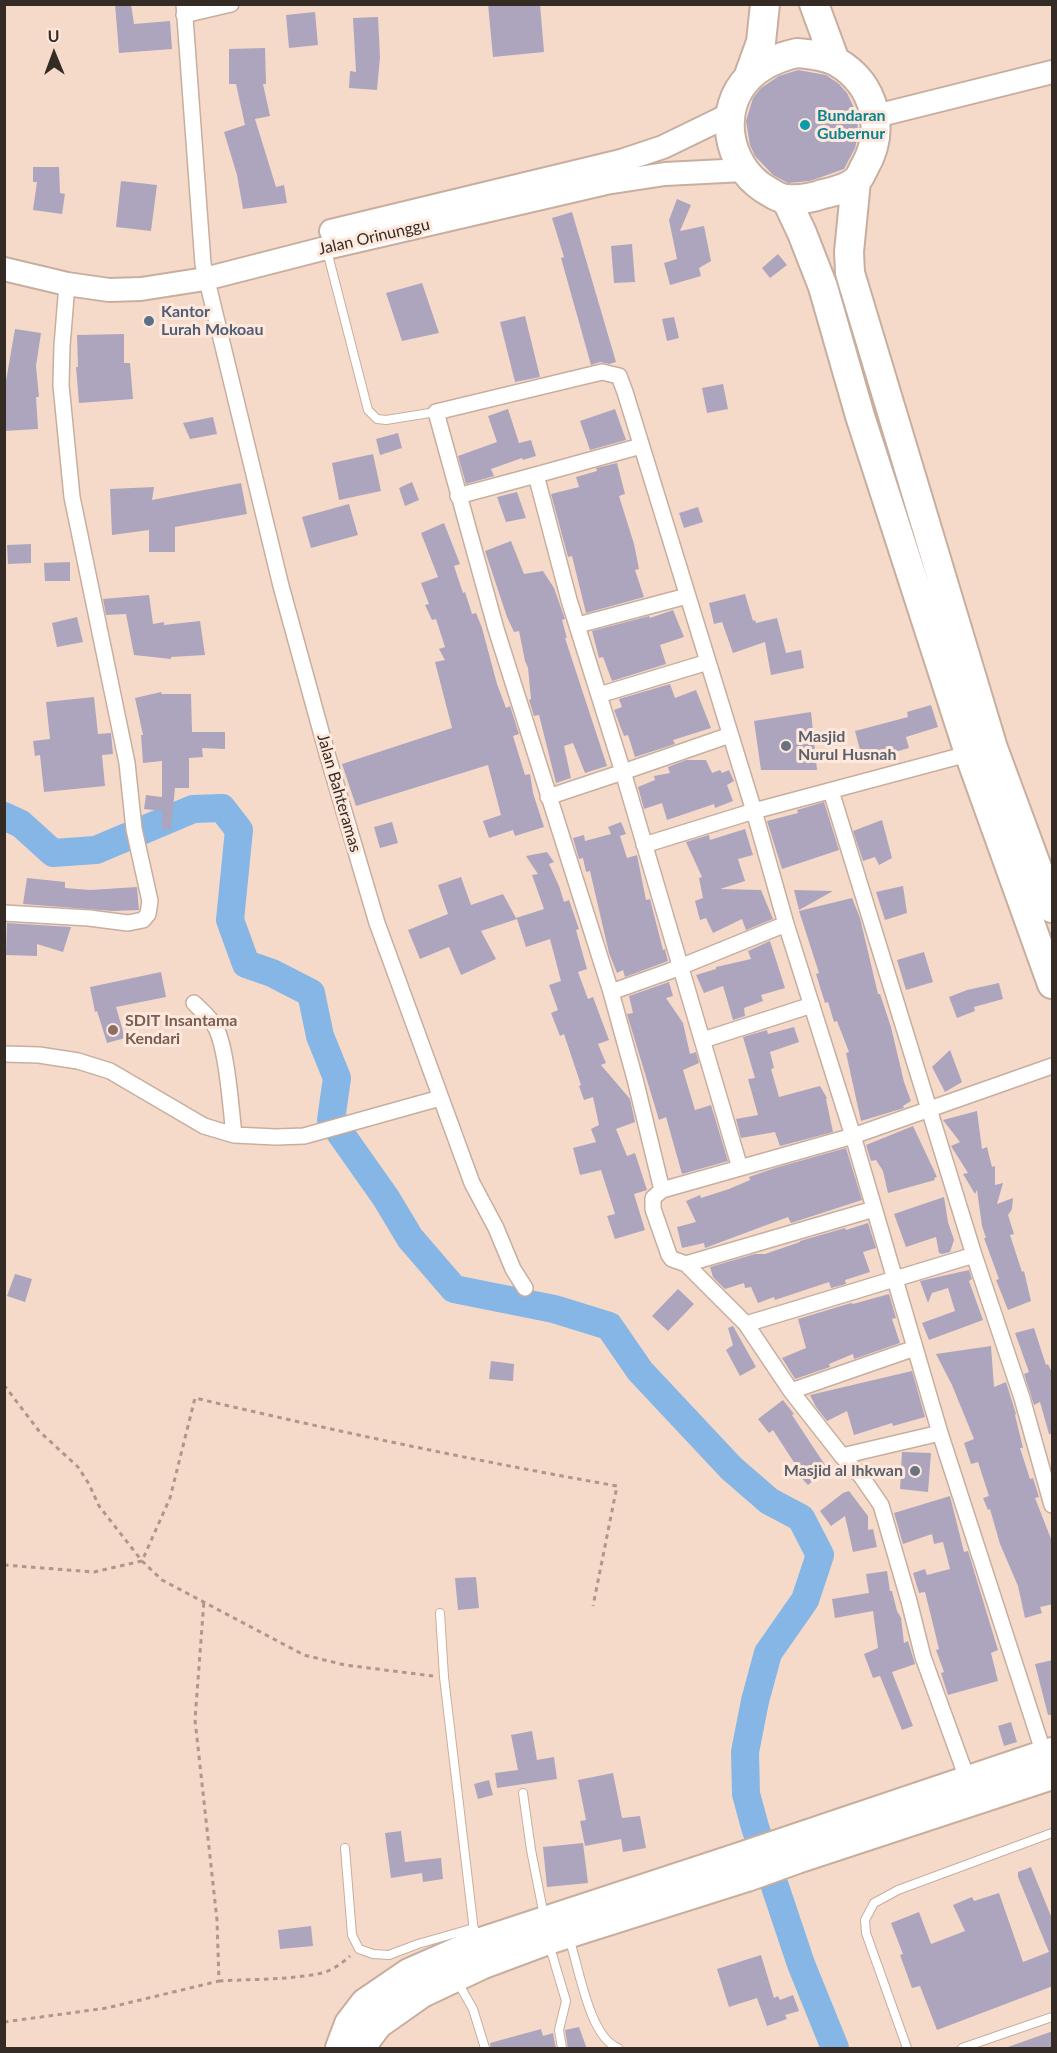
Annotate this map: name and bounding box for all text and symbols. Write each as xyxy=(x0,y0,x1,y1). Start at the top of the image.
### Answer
north arrow xyxy=(24,24,84,84)
text: U xyxy=(48,26,60,45)
place label: Bundaran Gubernur xyxy=(817,106,886,144)
marker: Bundaran Gubernur xyxy=(798,118,812,132)
street label: Jalan Orinunggu xyxy=(316,215,432,259)
place label: Kantor Lurah Mokoau xyxy=(161,302,263,340)
marker: Kantor Lurah Mokoau xyxy=(142,314,156,328)
place label: Masjid Nurul Husnah xyxy=(798,727,896,765)
street label: Jalan Bahteramas xyxy=(313,732,365,854)
marker: Masjid Nurul Husnah xyxy=(779,739,793,753)
place label: SDIT Insantama Kendari xyxy=(125,1011,237,1049)
marker: SDIT Insantama Kendari xyxy=(106,1023,120,1037)
place label: Masjid al Ihkwan xyxy=(784,1461,903,1481)
marker: Masjid al Ihkwan xyxy=(908,1464,922,1478)

